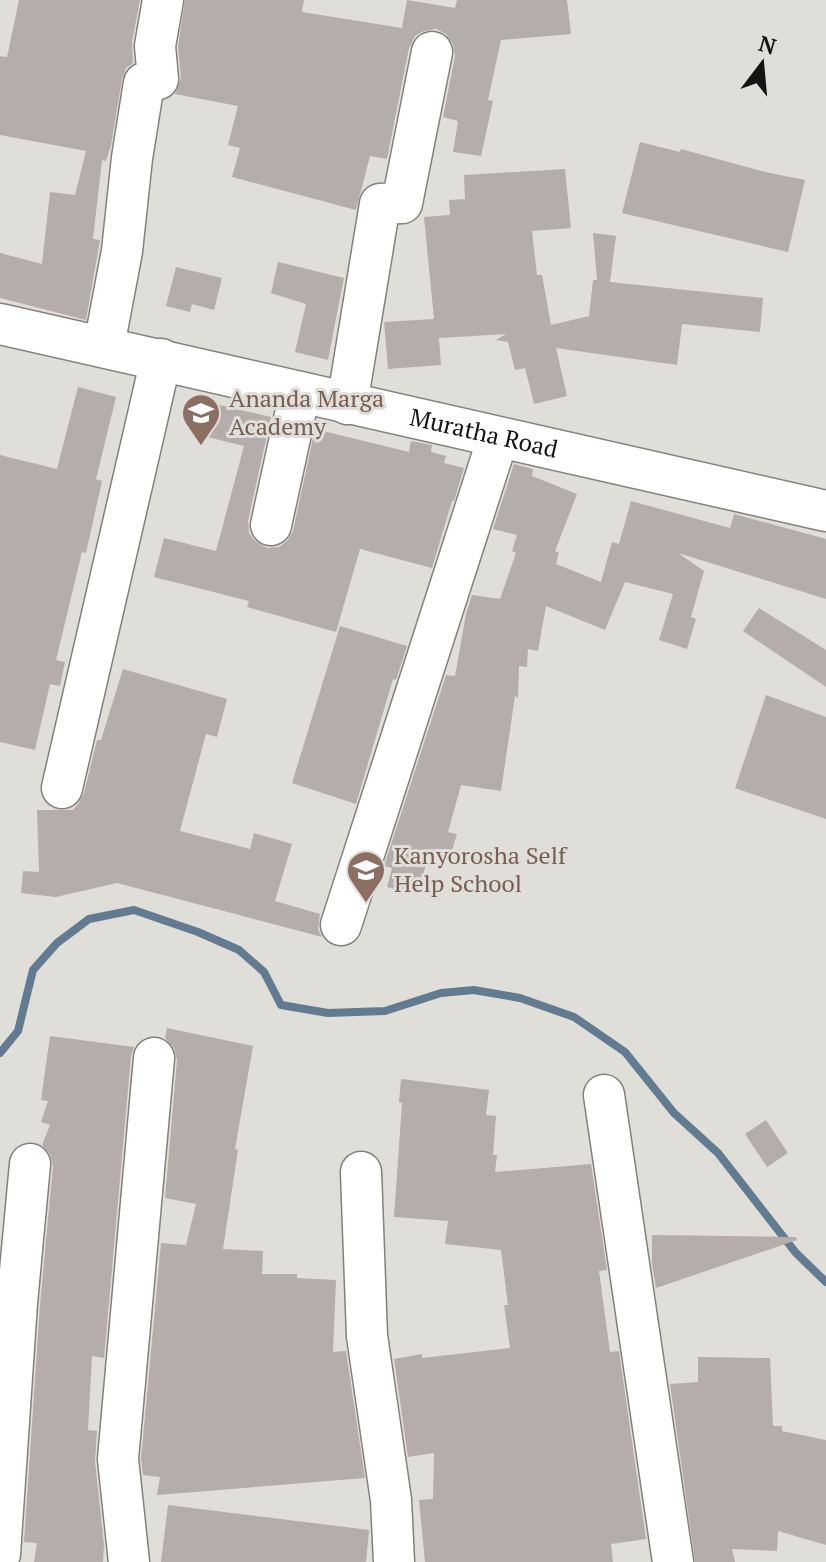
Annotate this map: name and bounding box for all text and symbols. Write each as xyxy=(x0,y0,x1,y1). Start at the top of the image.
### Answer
north arrow xyxy=(722,24,802,104)
text: N xyxy=(756,28,780,61)
place label: Ananda Marga Academy xyxy=(229,382,384,442)
school or university icon: Ananda Marga Academy xyxy=(180,392,222,447)
street label: Muratha Road xyxy=(407,400,561,465)
place label: Kanyorosha Self Help School xyxy=(394,839,568,899)
school or university icon: Kanyorosha Self Help School xyxy=(345,849,387,904)

